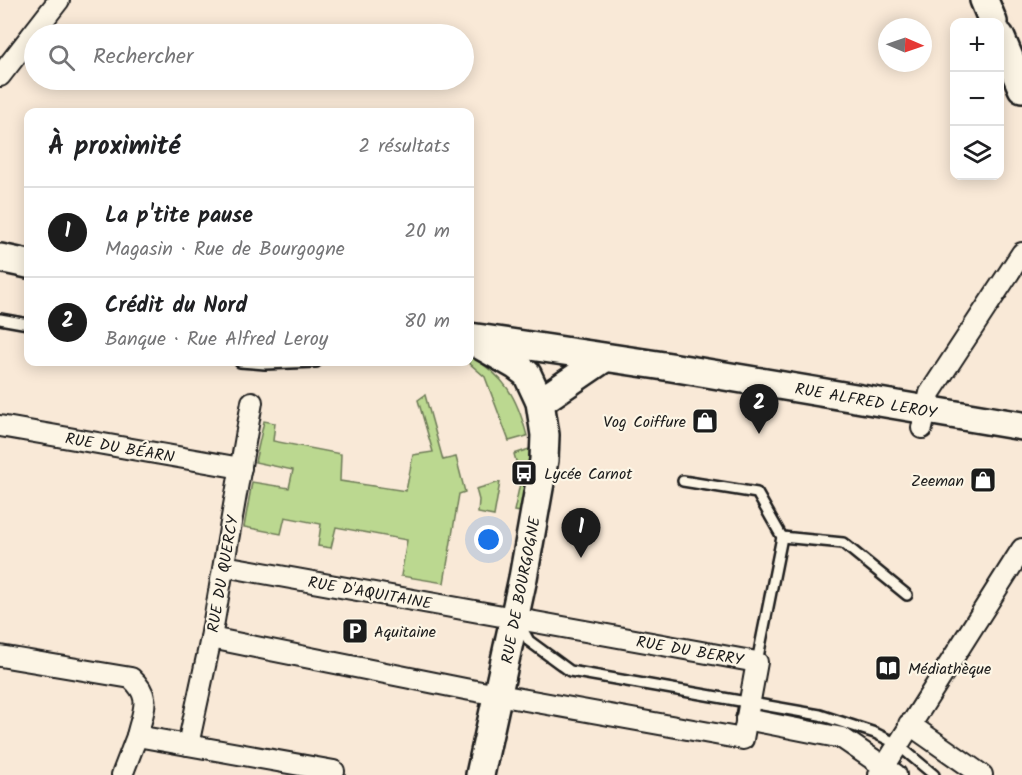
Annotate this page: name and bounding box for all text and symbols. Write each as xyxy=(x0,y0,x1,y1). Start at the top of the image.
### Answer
north arrow xyxy=(878,18,932,72)
map controls xyxy=(950,18,1004,180)
button: + xyxy=(950,18,1004,72)
search box xyxy=(24,24,474,90)
text: Rechercher xyxy=(93,40,193,75)
icon: search xyxy=(45,41,78,74)
button: − xyxy=(950,72,1004,126)
text: À proximité xyxy=(48,126,180,168)
button: layers xyxy=(950,126,1004,180)
text: 2 résultats xyxy=(359,131,450,163)
text: La p'tite pause xyxy=(105,199,253,234)
text: 1 xyxy=(64,216,71,248)
text: 20 m xyxy=(404,216,450,248)
text: Magasin · Rue de Bourgogne xyxy=(105,234,345,266)
text: Crédit du Nord xyxy=(105,289,247,324)
text: 2 xyxy=(62,306,73,338)
text: 80 m xyxy=(404,306,450,338)
text: Banque · Rue Alfred Leroy xyxy=(105,324,328,356)
street label: RUE ALFRED LEROY xyxy=(793,377,939,426)
pin: 2 xyxy=(740,384,778,434)
shop icon: Vog Coiffure xyxy=(690,406,720,436)
place label: Vog Coiffure xyxy=(603,410,686,435)
street label: RUE DU BÉARN xyxy=(63,427,176,470)
bus stop icon: Lycée Carnot xyxy=(509,458,539,488)
place label: Lycée Carnot xyxy=(544,462,633,487)
shop icon: Zeeman xyxy=(968,465,998,495)
place label: Zeeman xyxy=(911,469,964,494)
pin: 1 xyxy=(562,508,600,558)
street label: RUE DU QUERCY xyxy=(201,513,246,635)
street label: RUE DE BOURGOGNE xyxy=(495,514,548,666)
your location xyxy=(474,525,503,554)
street label: RUE D'AQUITAINE xyxy=(306,570,434,617)
parking icon: Aquitaine xyxy=(340,616,370,646)
place label: Aquitaine xyxy=(374,620,436,645)
street label: RUE DU BERRY xyxy=(634,630,746,673)
library icon: Médiathèque xyxy=(873,653,903,683)
place label: Médiathèque xyxy=(908,657,991,682)

